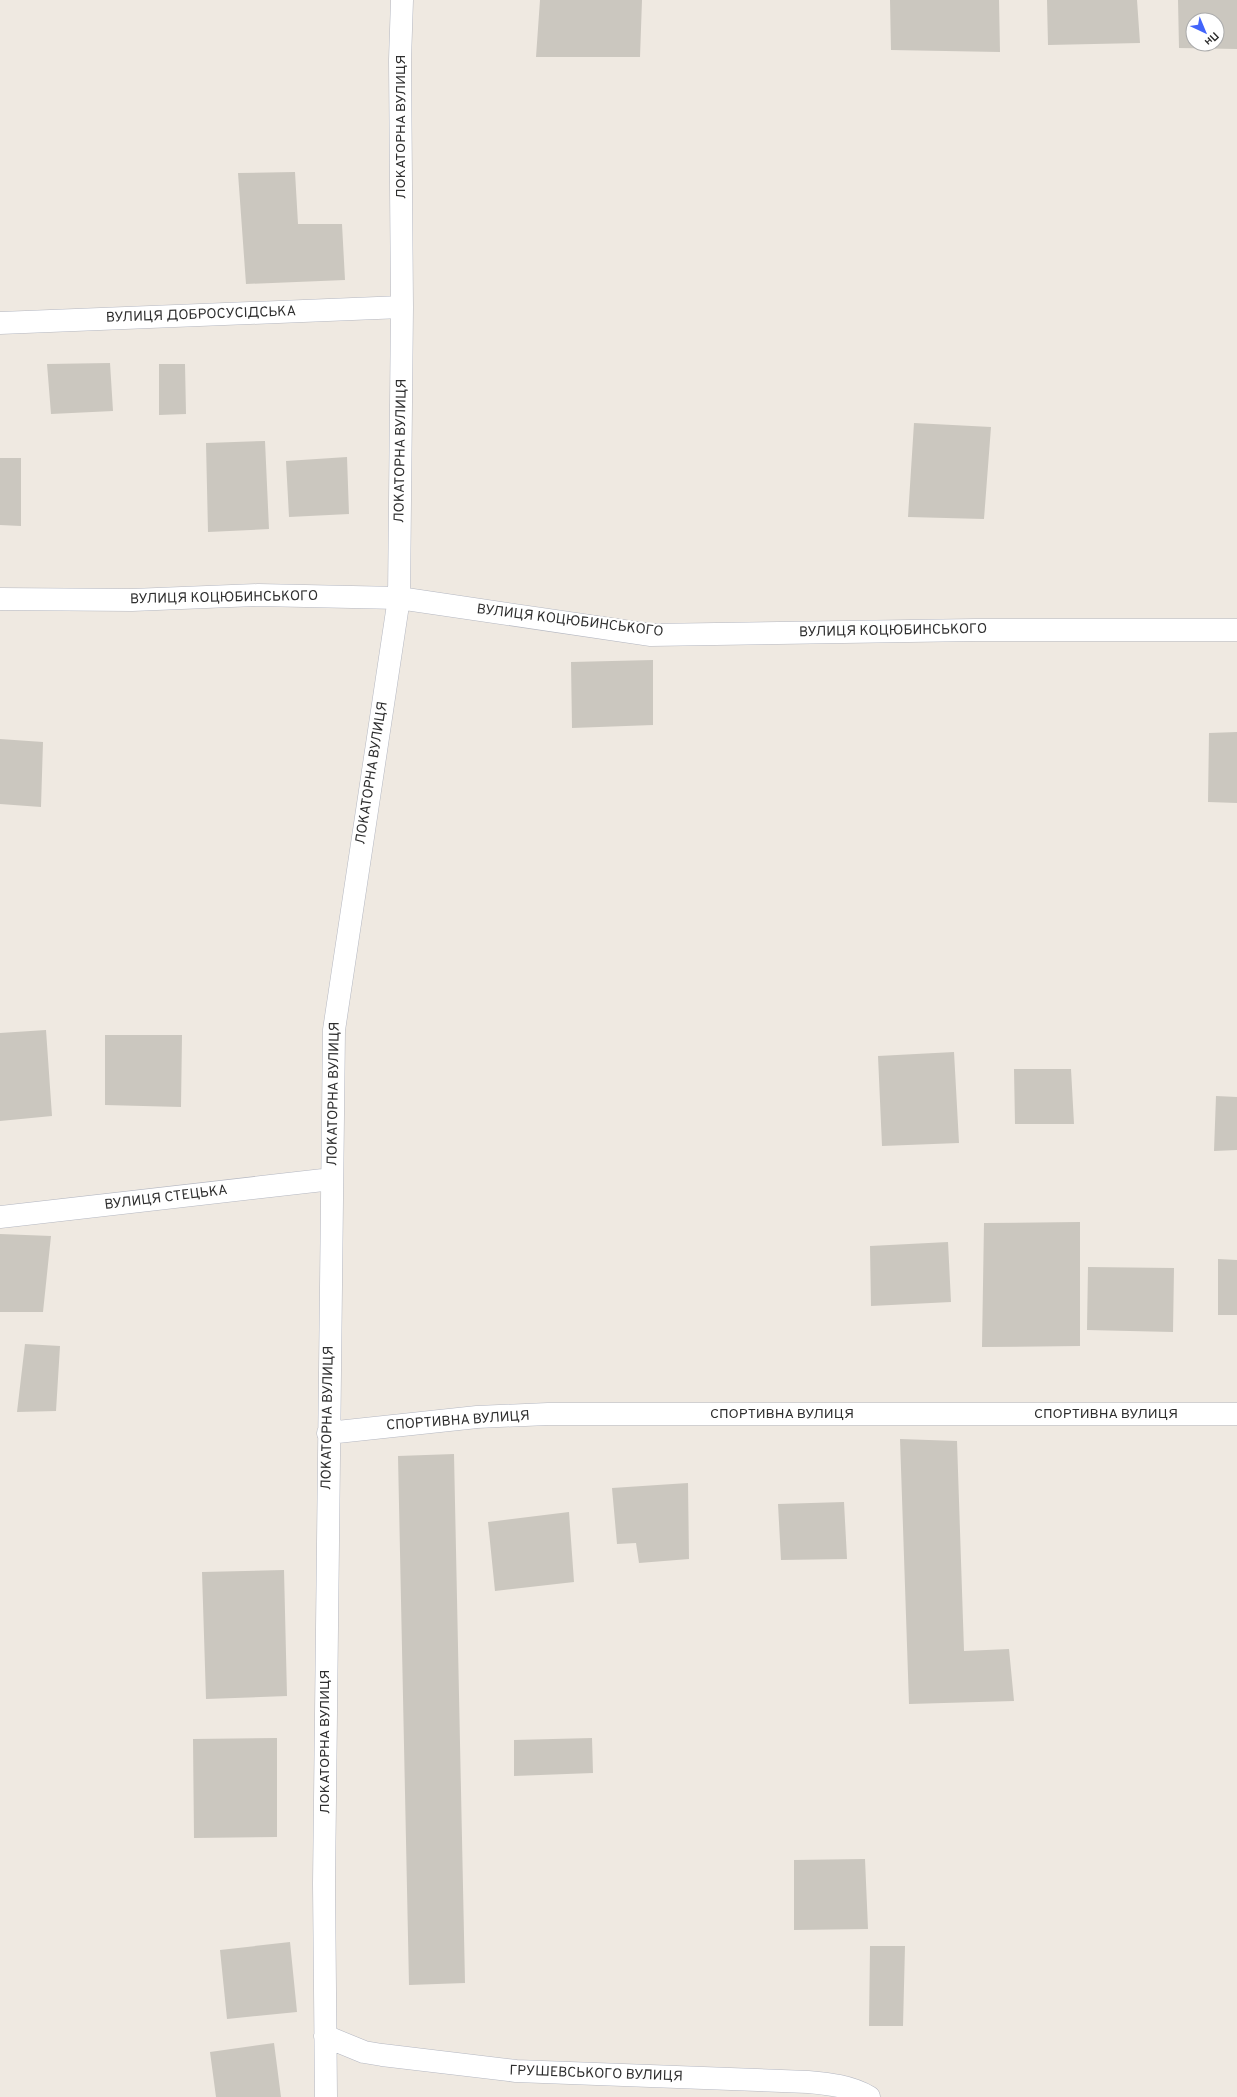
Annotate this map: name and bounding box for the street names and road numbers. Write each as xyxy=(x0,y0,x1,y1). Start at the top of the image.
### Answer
street label: ЛОКАТОРНА ВУЛИЦЯ xyxy=(393,55,410,199)
street label: ВУЛИЦЯ ДОБРОСУСІДСЬКА xyxy=(106,303,296,327)
street label: ЛОКАТОРНА ВУЛИЦЯ xyxy=(391,379,411,523)
street label: ВУЛИЦЯ КОЦЮБИНСЬКОГО xyxy=(130,588,318,608)
street label: ВУЛИЦЯ КОЦЮБИНСЬКОГО xyxy=(476,601,664,641)
street label: ВУЛИЦЯ КОЦЮБИНСЬКОГО xyxy=(799,621,987,641)
street label: ЛОКАТОРНА ВУЛИЦЯ xyxy=(352,700,392,846)
street label: ЛОКАТОРНА ВУЛИЦЯ xyxy=(324,1022,344,1166)
street label: ВУЛИЦЯ СТЕЦЬКА xyxy=(103,1182,229,1214)
street label: ЛОКАТОРНА ВУЛИЦЯ xyxy=(318,1346,338,1490)
street label: СПОРТИВНА ВУЛИЦЯ xyxy=(710,1406,854,1423)
street label: СПОРТИВНА ВУЛИЦЯ xyxy=(1034,1406,1178,1423)
street label: СПОРТИВНА ВУЛИЦЯ xyxy=(386,1408,530,1434)
street label: ЛОКАТОРНА ВУЛИЦЯ xyxy=(317,1670,334,1814)
street label: ГРУШЕВСЬКОГО ВУЛИЦЯ xyxy=(509,2062,683,2086)

